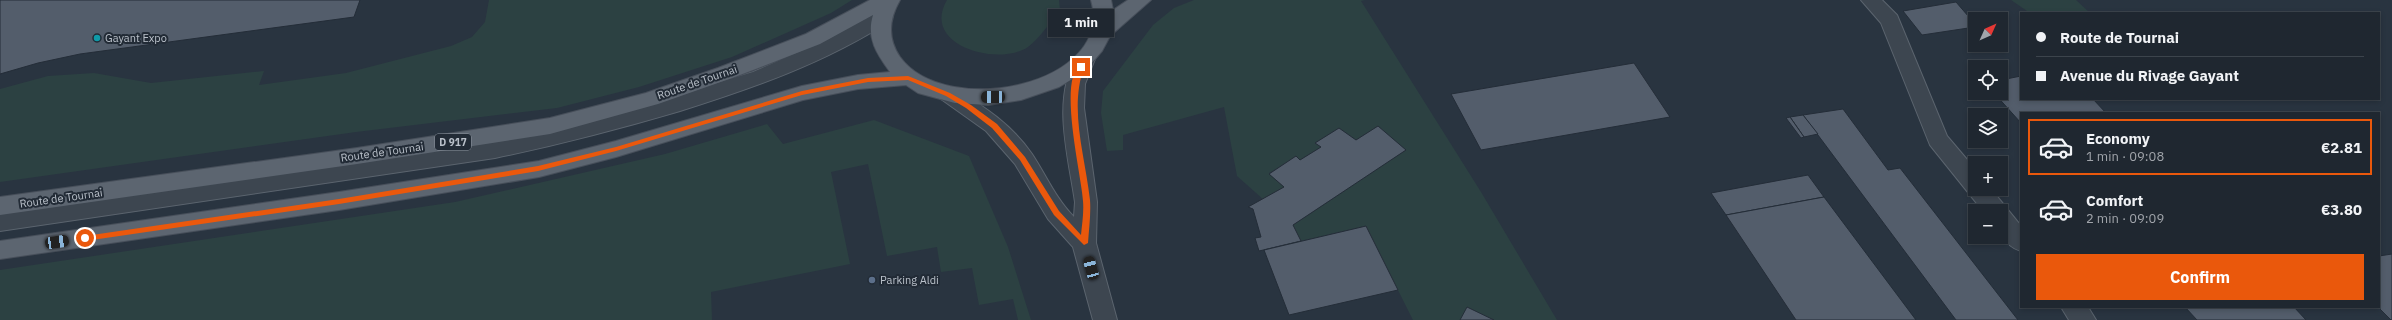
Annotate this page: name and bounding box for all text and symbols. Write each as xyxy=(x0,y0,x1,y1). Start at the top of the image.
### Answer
callout: 1 min xyxy=(1048,9,1114,37)
north arrow xyxy=(1968,12,2008,52)
map controls xyxy=(1968,12,2008,244)
text: 1 min xyxy=(1064,14,1098,31)
text: Route de Tournai xyxy=(2060,28,2179,47)
place label: Gayant Expo xyxy=(105,31,167,45)
marker: Gayant Expo xyxy=(92,33,102,43)
route end xyxy=(1072,58,1090,76)
button: locate xyxy=(1968,60,2008,100)
street label: Route de Tournai xyxy=(655,62,739,102)
text: Avenue du Rivage Gayant xyxy=(2060,66,2239,85)
car xyxy=(981,91,1005,103)
button: layers xyxy=(1968,108,2008,148)
icon: car xyxy=(2038,129,2074,165)
text: Economy xyxy=(2086,129,2150,148)
road number: D 917 xyxy=(435,134,471,150)
text: €2.81 xyxy=(2321,138,2362,157)
street label: Route de Tournai xyxy=(340,139,424,165)
text: 1 min · 09:08 xyxy=(2086,148,2164,165)
button: + xyxy=(1968,156,2008,196)
street label: Route de Tournai xyxy=(19,185,103,211)
icon: car xyxy=(2038,191,2074,227)
text: Comfort xyxy=(2086,191,2143,210)
text: €3.80 xyxy=(2321,200,2362,219)
button: − xyxy=(1968,204,2008,244)
text: 2 min · 09:09 xyxy=(2086,210,2164,227)
route start xyxy=(76,229,94,247)
car xyxy=(44,234,70,250)
button: Confirm xyxy=(2036,254,2364,300)
car xyxy=(1082,255,1100,281)
place label: Parking Aldi xyxy=(880,273,939,287)
marker: Parking Aldi xyxy=(867,275,877,285)

